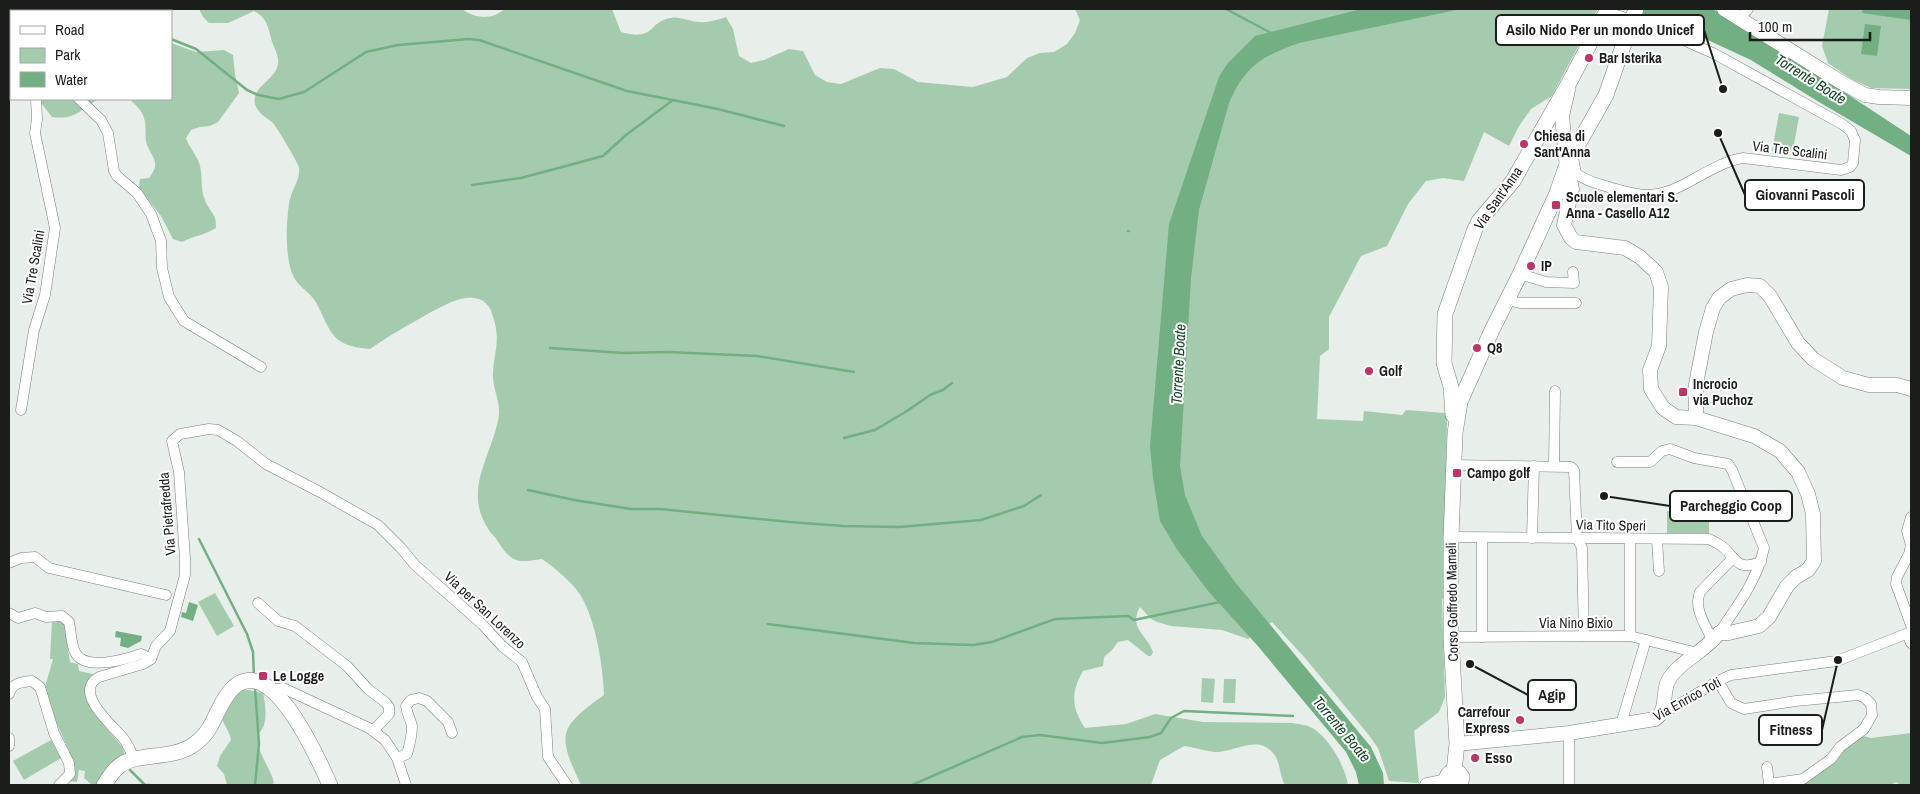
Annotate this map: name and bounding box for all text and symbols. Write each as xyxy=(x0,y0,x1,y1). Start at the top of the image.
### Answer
legend xyxy=(10,10,172,100)
scale bar xyxy=(1750,10,1870,42)
callout: Asilo Nido Per un mondo Unicef xyxy=(1496,15,1704,45)
text: 100 m xyxy=(1758,16,1792,37)
text: Road xyxy=(55,19,84,40)
text: Asilo Nido Per un mondo Unicef xyxy=(1506,19,1695,40)
text: Park xyxy=(55,44,81,65)
place label: Bar Isterika xyxy=(1599,49,1662,67)
water label: Torrente Boate xyxy=(1771,49,1851,109)
marker: Bar Isterika xyxy=(1583,52,1595,64)
text: Water xyxy=(55,69,87,90)
place label: Chiesa di Sant'Anna xyxy=(1534,127,1591,161)
street label: Via Tre Scalini xyxy=(1752,136,1828,164)
marker: Chiesa di Sant'Anna xyxy=(1518,138,1530,150)
street label: Via Sant'Anna xyxy=(1470,162,1527,233)
callout: Giovanni Pascoli xyxy=(1745,180,1864,210)
text: Giovanni Pascoli xyxy=(1755,184,1855,205)
place label: Scuole elementari S. Anna - Casello A12 xyxy=(1566,188,1678,222)
marker: Scuole elementari S. Anna - Casello A12 xyxy=(1550,199,1562,211)
street label: Via Tre Scalini xyxy=(18,228,48,306)
place label: IP xyxy=(1541,257,1552,275)
marker: IP xyxy=(1525,260,1537,272)
water label: Torrente Boate xyxy=(1165,323,1191,405)
place label: Q8 xyxy=(1487,339,1502,357)
marker: Q8 xyxy=(1471,342,1483,354)
place label: Golf xyxy=(1379,362,1402,380)
marker: Golf xyxy=(1363,365,1375,377)
place label: Incrocio via Puchoz xyxy=(1693,375,1753,409)
marker: Incrocio via Puchoz xyxy=(1677,386,1689,398)
place label: Campo golf xyxy=(1467,464,1530,482)
marker: Campo golf xyxy=(1451,467,1463,479)
street label: Via Pietrafredda xyxy=(154,471,180,556)
callout: Parcheggio Coop xyxy=(1670,491,1792,521)
text: Parcheggio Coop xyxy=(1680,495,1782,516)
street label: Via Tito Speri xyxy=(1576,515,1646,535)
street label: Corso Goffredo Mameli xyxy=(1442,542,1462,662)
street label: Via per San Lorenzo xyxy=(440,568,530,652)
street label: Via Nino Bixio xyxy=(1539,614,1613,632)
place label: Le Logge xyxy=(273,667,324,685)
marker: Le Logge xyxy=(257,670,269,682)
street label: Via Enrico Toti xyxy=(1650,673,1724,725)
callout: Agip xyxy=(1528,680,1576,710)
text: Agip xyxy=(1538,684,1566,705)
water label: Torrente Boate xyxy=(1308,691,1376,767)
place label: Carrefour Express xyxy=(1458,703,1511,737)
marker: Carrefour Express xyxy=(1514,714,1526,726)
callout: Fitness xyxy=(1759,715,1822,745)
text: Fitness xyxy=(1769,719,1813,740)
place label: Esso xyxy=(1485,749,1512,767)
marker: Esso xyxy=(1469,752,1481,764)

